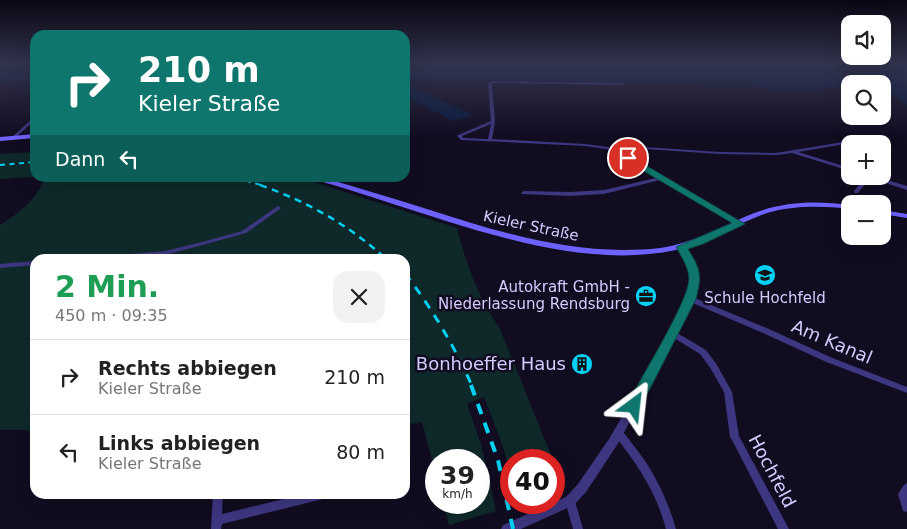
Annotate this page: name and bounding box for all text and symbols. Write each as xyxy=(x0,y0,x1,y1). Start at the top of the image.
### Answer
map controls xyxy=(841,15,891,245)
button: sound xyxy=(841,15,891,65)
icon: right xyxy=(55,50,120,115)
text: 210 m xyxy=(138,50,260,90)
button: search xyxy=(841,75,891,125)
text: Kieler Straße xyxy=(138,91,280,116)
button: + xyxy=(841,135,891,185)
pin xyxy=(607,137,649,179)
icon: arrive xyxy=(614,144,642,172)
icon: left xyxy=(115,145,143,173)
text: Dann xyxy=(55,148,105,170)
button: − xyxy=(841,195,891,245)
street label: Kieler Straße xyxy=(482,207,580,245)
school or university icon: Schule Hochfeld xyxy=(753,263,777,287)
text: 2 Min. xyxy=(55,269,159,304)
button: close xyxy=(333,271,385,323)
place label: Autokraft GmbH - Niederlassung Rendsburg xyxy=(438,278,630,313)
office icon: Autokraft GmbH - Niederlassung Rendsburg xyxy=(634,284,658,308)
place label: Schule Hochfeld xyxy=(704,289,826,307)
text: 450 m · 09:35 xyxy=(55,306,168,325)
street label: Am Kanal xyxy=(789,315,876,368)
building icon: Bonhoeffer Haus xyxy=(570,352,594,376)
place label: Bonhoeffer Haus xyxy=(416,353,566,374)
text: Rechts abbiegen xyxy=(98,357,277,379)
icon: right xyxy=(55,363,83,391)
text: 210 m xyxy=(324,366,385,388)
text: Kieler Straße xyxy=(98,379,201,398)
position arrow xyxy=(607,379,659,431)
street label: Hochfeld xyxy=(744,431,800,511)
text: Links abbiegen xyxy=(98,432,260,454)
icon: left xyxy=(55,438,83,466)
text: 80 m xyxy=(336,441,385,463)
speed limit sign: 40 xyxy=(500,449,565,514)
text: Kieler Straße xyxy=(98,454,201,473)
text: 39 xyxy=(440,461,475,490)
text: km/h xyxy=(442,487,473,501)

